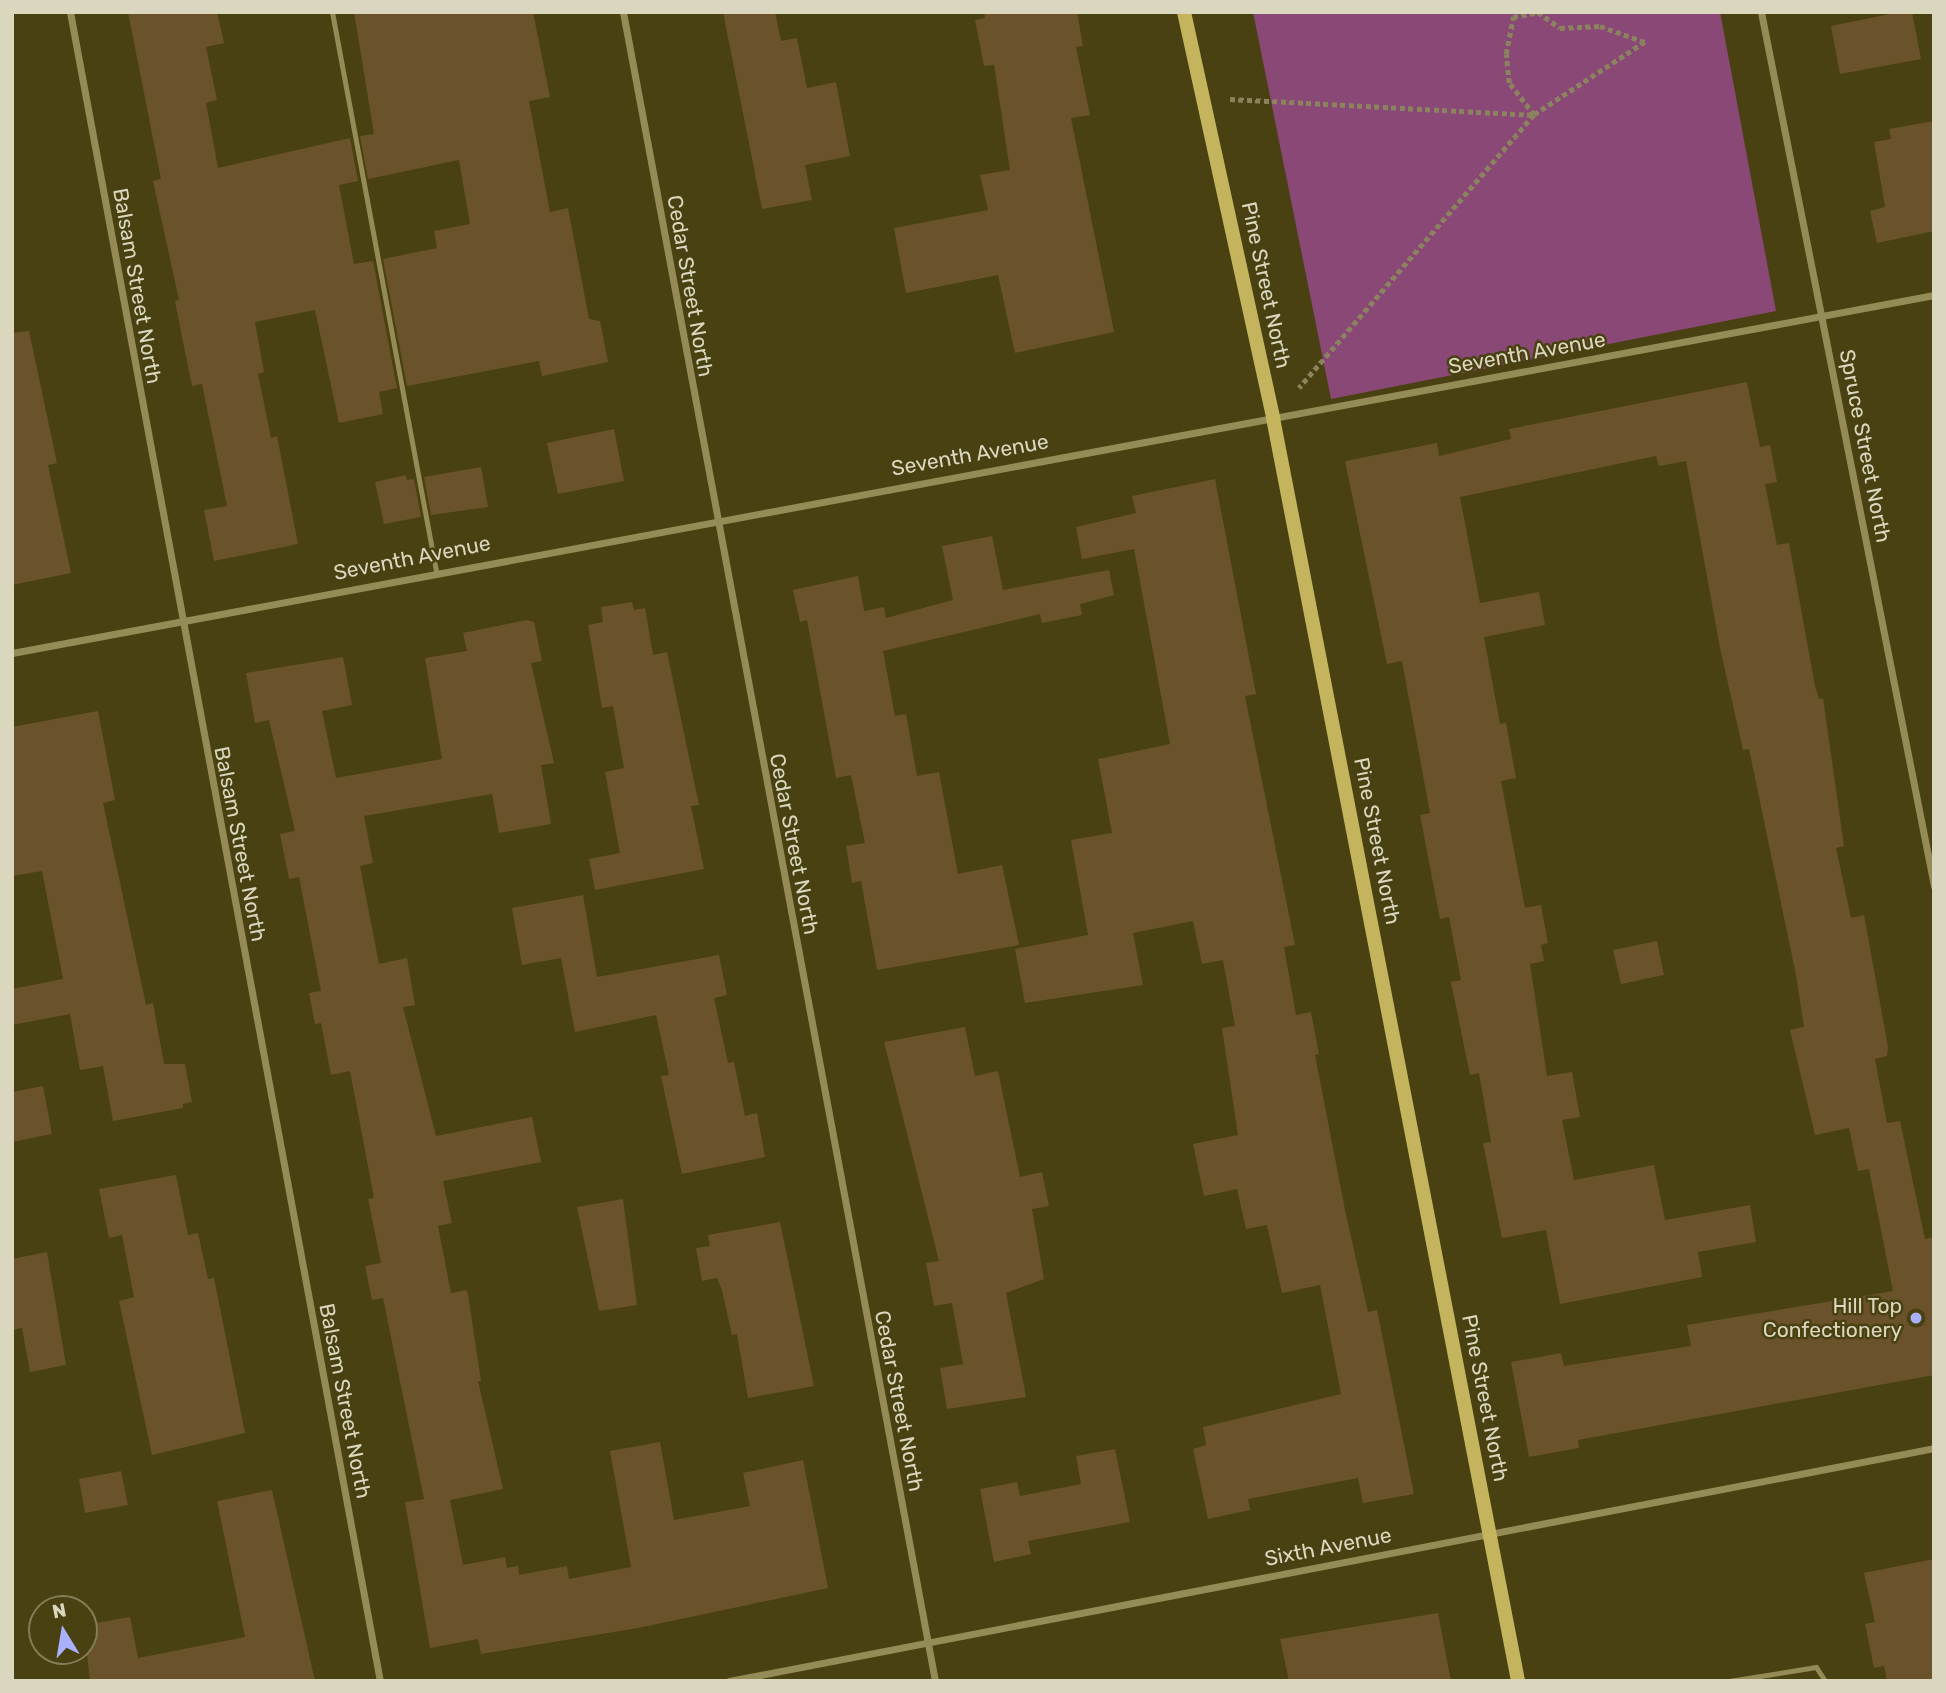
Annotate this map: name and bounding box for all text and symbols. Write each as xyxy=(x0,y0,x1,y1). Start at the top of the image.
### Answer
street label: Balsam Street North xyxy=(107,186,167,386)
street label: Cedar Street North xyxy=(662,193,718,379)
street label: Pine Street North xyxy=(1236,199,1296,371)
street label: Seventh Avenue xyxy=(1446,327,1608,379)
street label: Spruce Street North xyxy=(1834,347,1896,545)
street label: Seventh Avenue xyxy=(889,429,1051,481)
street label: Seventh Avenue xyxy=(331,530,493,586)
street label: Balsam Street North xyxy=(209,744,271,944)
street label: Cedar Street North xyxy=(764,751,824,937)
street label: Pine Street North xyxy=(1348,755,1406,927)
place label: Hill Top Confectionery xyxy=(1763,1293,1902,1343)
street label: Balsam Street North xyxy=(314,1301,376,1501)
street label: Cedar Street North xyxy=(869,1308,929,1494)
marker: Hill Top Confectionery xyxy=(1908,1310,1924,1326)
street label: Pine Street North xyxy=(1456,1312,1514,1484)
street label: Sixth Avenue xyxy=(1262,1522,1394,1572)
north arrow xyxy=(28,1595,98,1665)
text: N xyxy=(50,1598,68,1623)

